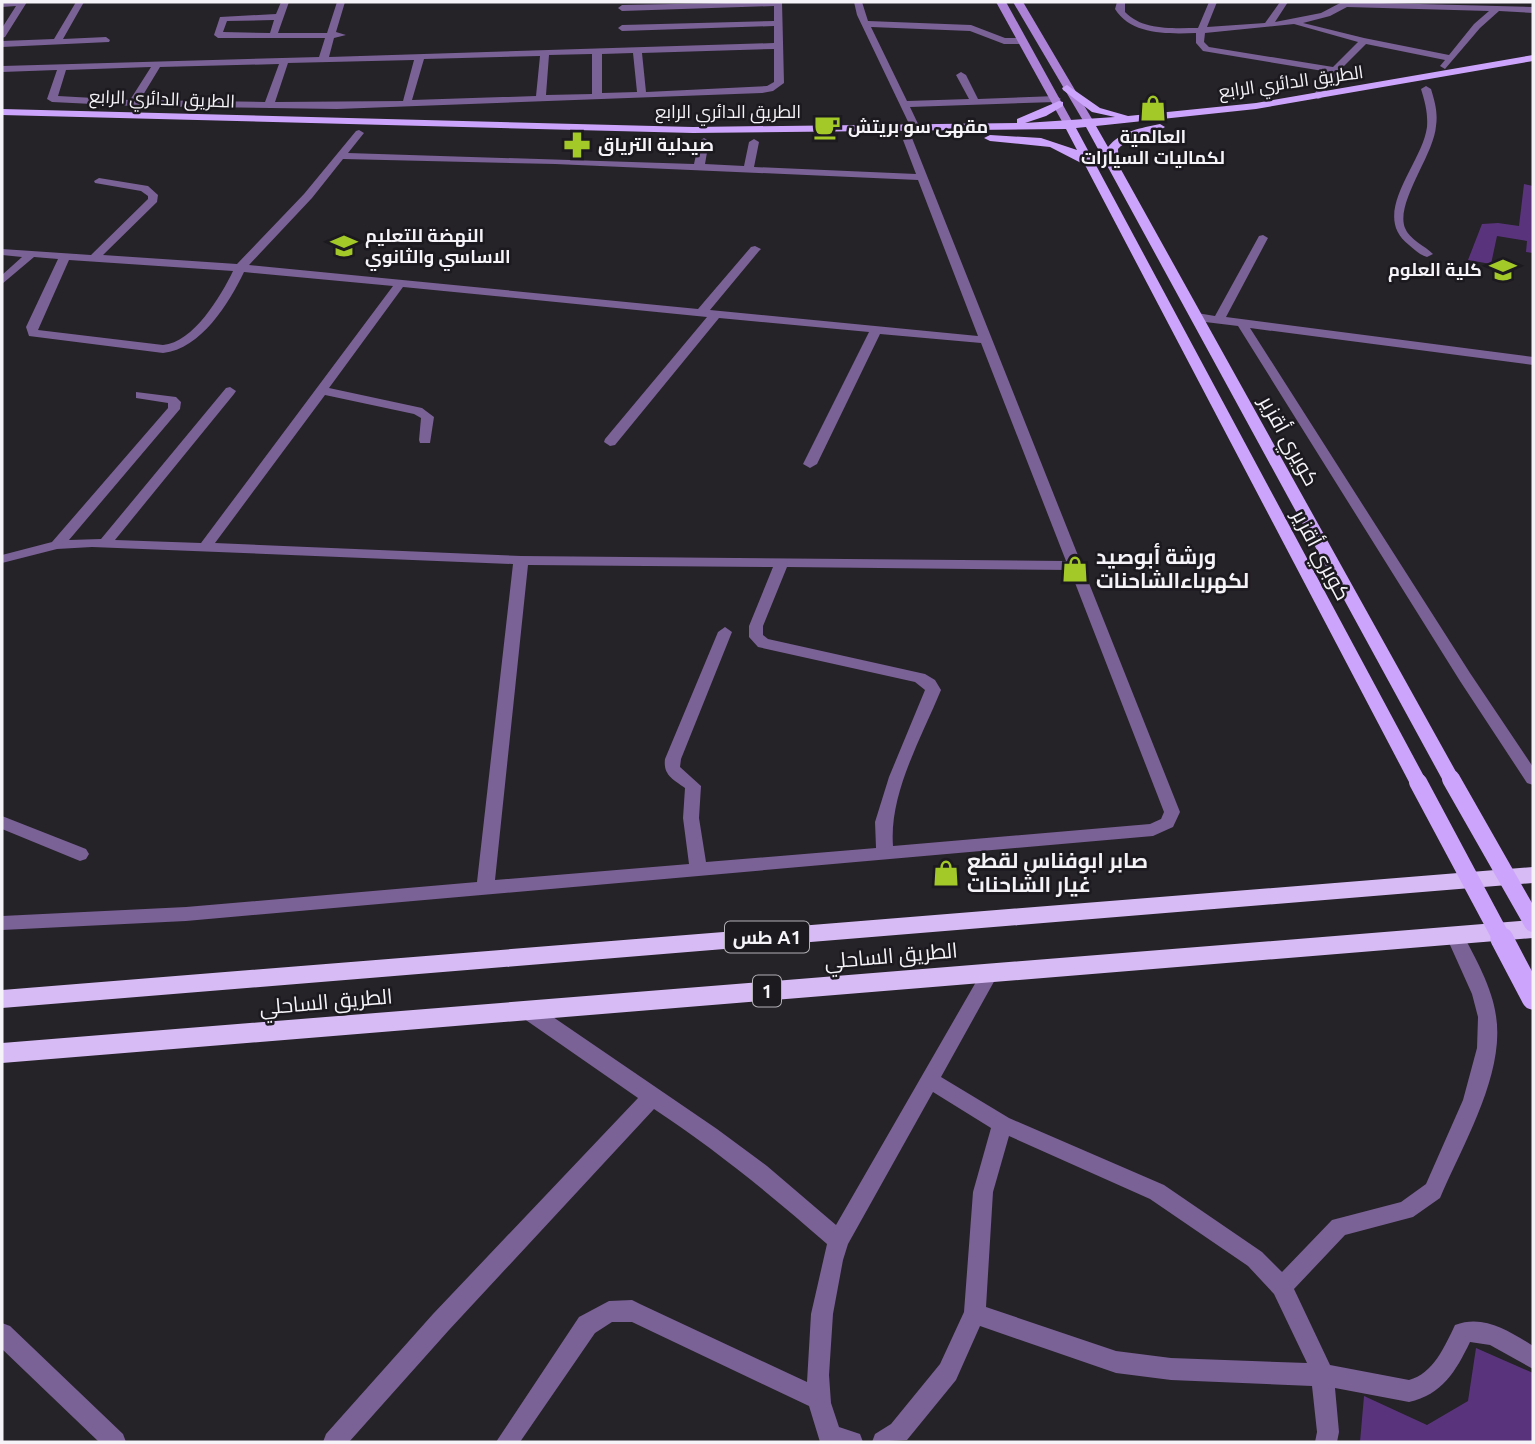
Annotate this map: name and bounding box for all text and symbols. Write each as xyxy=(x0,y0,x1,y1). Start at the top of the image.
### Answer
street label: الطريق الدائري الرابع xyxy=(1217,61,1365,106)
street label: الطريق الدائري الرابع xyxy=(89,85,235,116)
shop icon: العالمية لكماليات السيارات xyxy=(1138,93,1168,123)
street label: الطريق الدائري الرابع xyxy=(655,101,801,126)
cafe icon: مقهى سو بريتش xyxy=(812,112,842,142)
place label: مقهى سو بريتش xyxy=(848,116,988,138)
place label: العالمية لكماليات السيارات xyxy=(1081,126,1225,168)
pharmacy icon: صيدلية الترياق xyxy=(562,130,592,160)
place label: صيدلية الترياق xyxy=(598,134,714,156)
place label: النهضة للتعليم الاساسي والثانوي xyxy=(365,225,511,271)
school or university icon: النهضة للتعليم الاساسي والثانوي xyxy=(329,231,359,261)
school or university icon: كلية العلوم xyxy=(1488,255,1518,285)
place label: كلية العلوم xyxy=(1388,259,1482,282)
street label: كويري أقزير xyxy=(1251,390,1324,492)
street label: كوبري أقزير xyxy=(1283,504,1356,606)
place label: ورشة أبوصيد لكهرباءالشاحنات xyxy=(1096,543,1249,594)
shop icon: ورشة أبوصيد لكهرباءالشاحنات xyxy=(1060,554,1090,584)
place label: صابر ابوفناس لقطع غيار الشاحنات xyxy=(967,848,1148,897)
shop icon: صابر ابوفناس لقطع غيار الشاحنات xyxy=(931,858,961,888)
road number: طس A1 xyxy=(725,922,809,953)
street label: الطريق الساحلي xyxy=(823,937,959,978)
road number: 1 xyxy=(753,976,781,1007)
street label: الطريق الساحلي xyxy=(258,983,394,1024)

